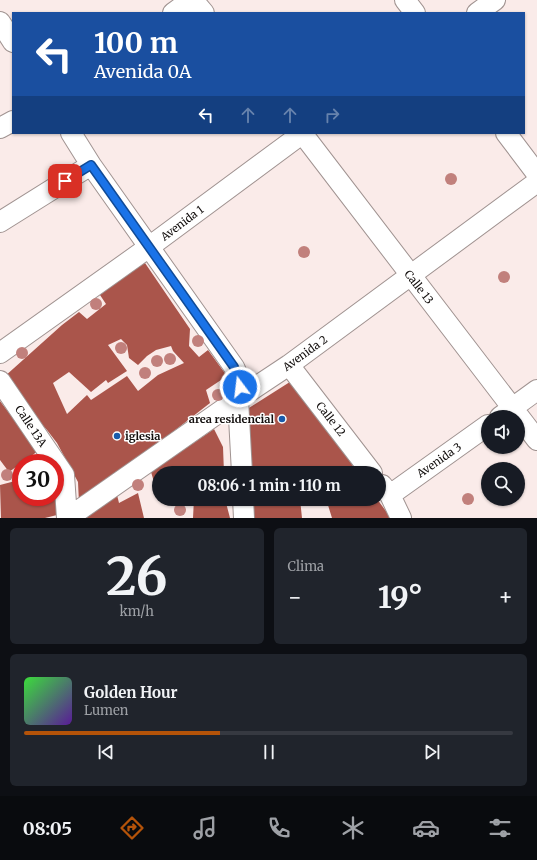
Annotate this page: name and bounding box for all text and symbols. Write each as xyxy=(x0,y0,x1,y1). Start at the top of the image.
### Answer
text: 100 m xyxy=(94,25,178,61)
icon: left xyxy=(28,28,80,80)
text: Avenida 0A xyxy=(94,60,191,83)
icon: left xyxy=(195,104,217,126)
icon: ahead xyxy=(237,104,259,126)
icon: ahead xyxy=(279,104,301,126)
icon: right xyxy=(321,104,343,126)
pin xyxy=(48,164,82,198)
icon: arrive xyxy=(54,170,76,192)
street label: Avenida 1 xyxy=(157,202,206,244)
street label: Calle 13 xyxy=(401,267,437,307)
street label: Avenida 2 xyxy=(279,332,330,374)
position arrow xyxy=(219,366,261,408)
street label: Calle 12 xyxy=(313,399,349,439)
street label: Calle 13A xyxy=(12,403,50,450)
map controls xyxy=(481,410,525,506)
button: sound xyxy=(481,410,525,454)
place label: area residencial xyxy=(189,412,274,426)
marker: area residencial xyxy=(277,414,287,424)
place label: iglesia xyxy=(125,429,160,443)
marker: iglesia xyxy=(112,431,122,441)
street label: Avenida 3 xyxy=(413,440,464,481)
speed limit sign: 30 xyxy=(12,454,64,506)
button: search xyxy=(481,462,525,506)
text: 08:06 · 1 min · 110 m xyxy=(197,476,341,495)
text: 26 xyxy=(106,544,168,609)
text: Clima xyxy=(288,558,324,575)
text: 19° xyxy=(378,578,423,616)
text: − xyxy=(288,583,302,611)
text: + xyxy=(498,583,513,611)
text: km/h xyxy=(120,603,154,620)
text: Golden Hour xyxy=(84,683,178,702)
text: Lumen xyxy=(84,702,128,719)
icon: previous xyxy=(95,741,117,763)
icon: pause xyxy=(258,741,280,763)
icon: next xyxy=(421,741,443,763)
icon: directions xyxy=(118,814,146,842)
icon: music xyxy=(191,814,219,842)
icon: phone xyxy=(265,814,293,842)
icon: climate xyxy=(339,814,367,842)
icon: car xyxy=(412,814,440,842)
icon: filters xyxy=(486,814,514,842)
text: 08:05 xyxy=(23,817,72,840)

